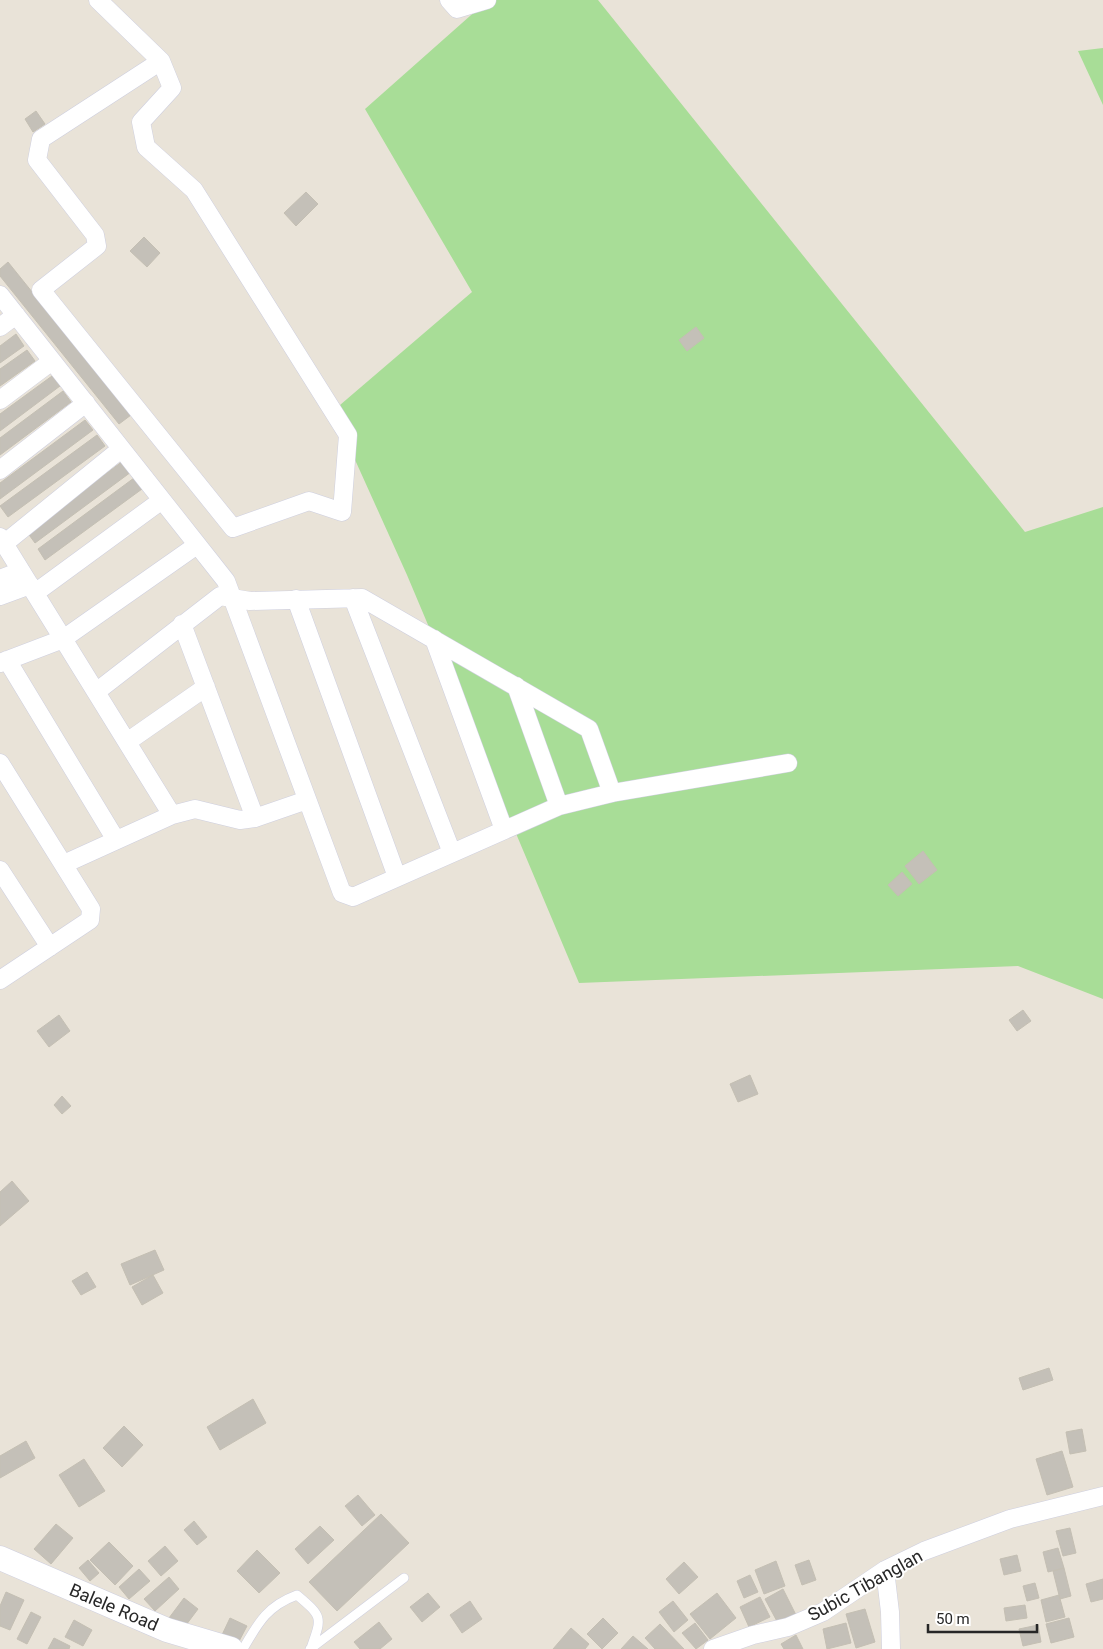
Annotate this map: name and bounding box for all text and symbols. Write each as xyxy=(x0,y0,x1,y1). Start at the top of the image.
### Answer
street label: Subic Tibanglan xyxy=(804,1545,926,1625)
street label: Balele Road xyxy=(66,1579,162,1635)
scale bar xyxy=(928,1602,1037,1634)
text: 50 m xyxy=(936,1610,970,1628)

